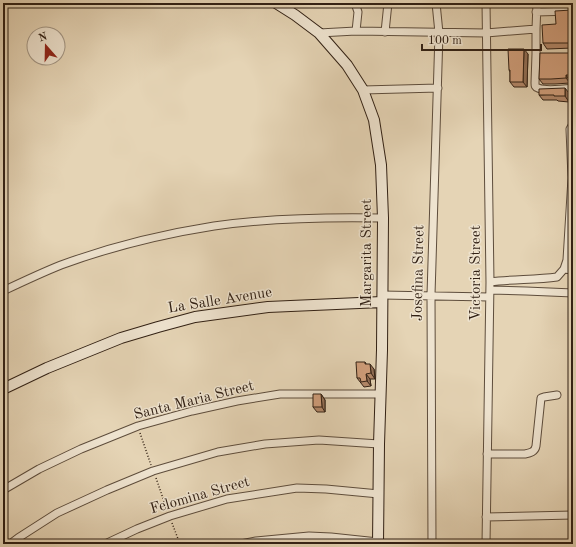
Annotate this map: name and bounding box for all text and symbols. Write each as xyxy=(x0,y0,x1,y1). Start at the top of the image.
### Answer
north arrow xyxy=(26,26,66,66)
scale bar xyxy=(422,26,541,52)
text: N xyxy=(37,31,49,45)
text: 100 m xyxy=(428,35,462,47)
street label: Margarita Street xyxy=(360,199,375,307)
street label: Josefina Street xyxy=(411,225,427,321)
street label: Victoria Street xyxy=(469,225,484,321)
street label: La Salle Avenue xyxy=(167,285,273,317)
street label: Santa Maria Street xyxy=(132,379,256,423)
street label: Felomina Street xyxy=(148,475,252,517)

